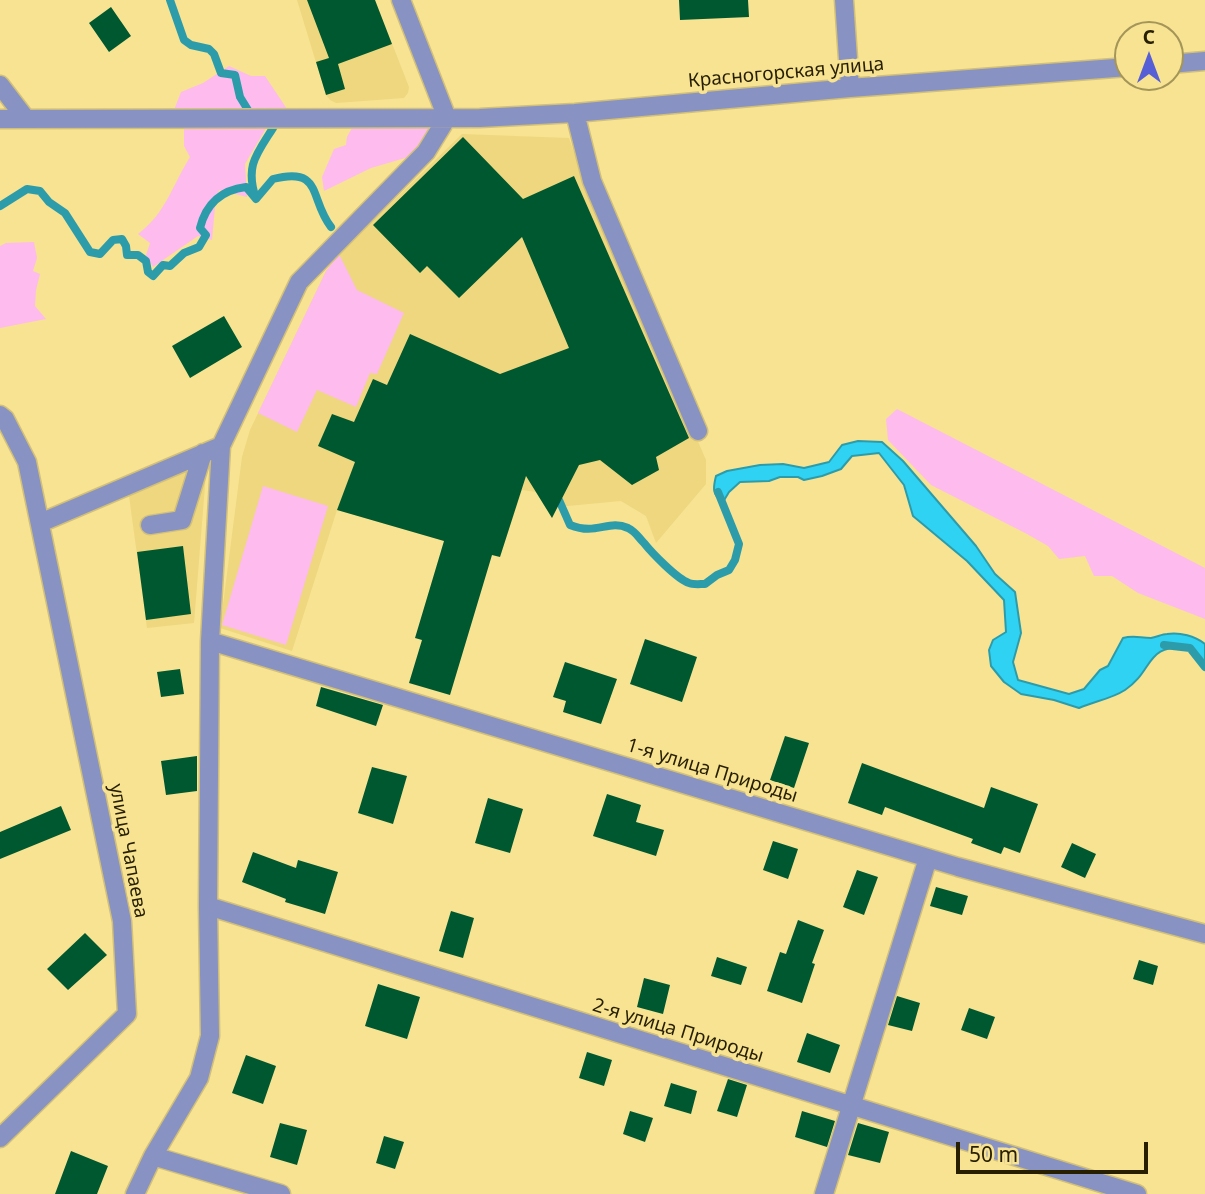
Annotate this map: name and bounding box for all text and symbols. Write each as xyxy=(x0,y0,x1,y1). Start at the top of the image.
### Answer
north arrow xyxy=(1114,21,1184,91)
text: С xyxy=(1143,24,1155,50)
street label: Красногорская улица xyxy=(687,53,885,93)
street label: 1-я улица Природы xyxy=(624,734,800,808)
street label: улица Чапаева xyxy=(104,782,152,920)
street label: 2-я улица Природы xyxy=(590,994,766,1068)
scale bar xyxy=(960,1128,1152,1172)
text: 50 m xyxy=(969,1140,1018,1168)

